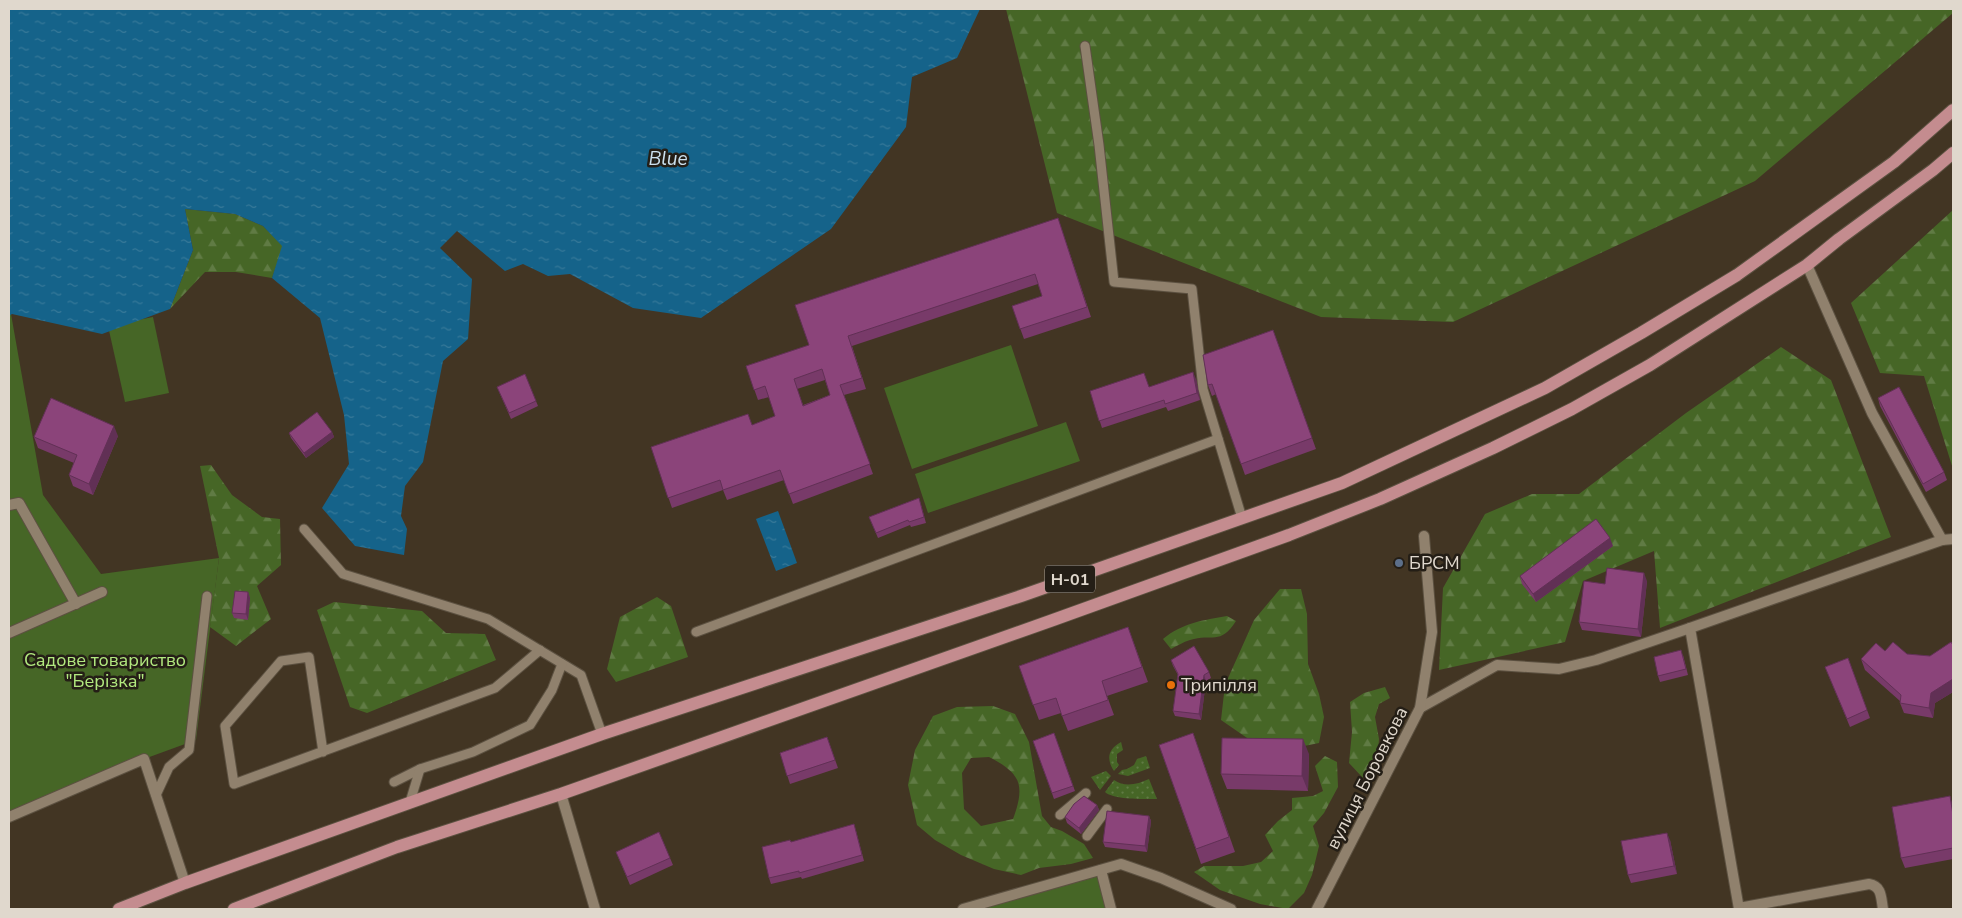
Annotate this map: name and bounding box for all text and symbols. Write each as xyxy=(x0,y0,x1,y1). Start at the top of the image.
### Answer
water label: Blue xyxy=(648,146,688,172)
place label: БРСМ xyxy=(1409,551,1460,575)
marker: БРСМ xyxy=(1393,557,1405,569)
road number: Н-01 xyxy=(1045,566,1095,592)
park label: Садове товариство "Берізка" xyxy=(24,648,186,693)
place label: Трипілля xyxy=(1181,673,1257,697)
marker: Трипілля xyxy=(1165,679,1177,691)
street label: вулиця Боровкова xyxy=(1321,703,1413,853)

